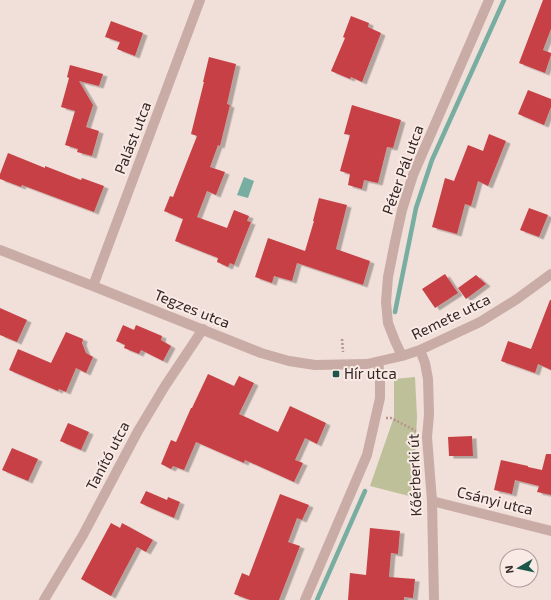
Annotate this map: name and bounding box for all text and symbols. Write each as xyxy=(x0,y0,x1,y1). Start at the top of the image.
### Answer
street label: Palást utca xyxy=(110,99,154,176)
street label: Péter Pál utca xyxy=(378,122,427,217)
street label: Tegzes utca xyxy=(152,285,233,331)
street label: Remete utca xyxy=(408,289,493,343)
place label: Hír utca xyxy=(344,364,397,382)
marker: Hír utca xyxy=(331,369,341,379)
street label: Tanító utca xyxy=(81,418,133,493)
street label: Kőérberki út xyxy=(404,433,424,517)
street label: Csányi utca xyxy=(455,482,535,518)
north arrow xyxy=(499,548,539,588)
text: N xyxy=(502,565,516,575)

